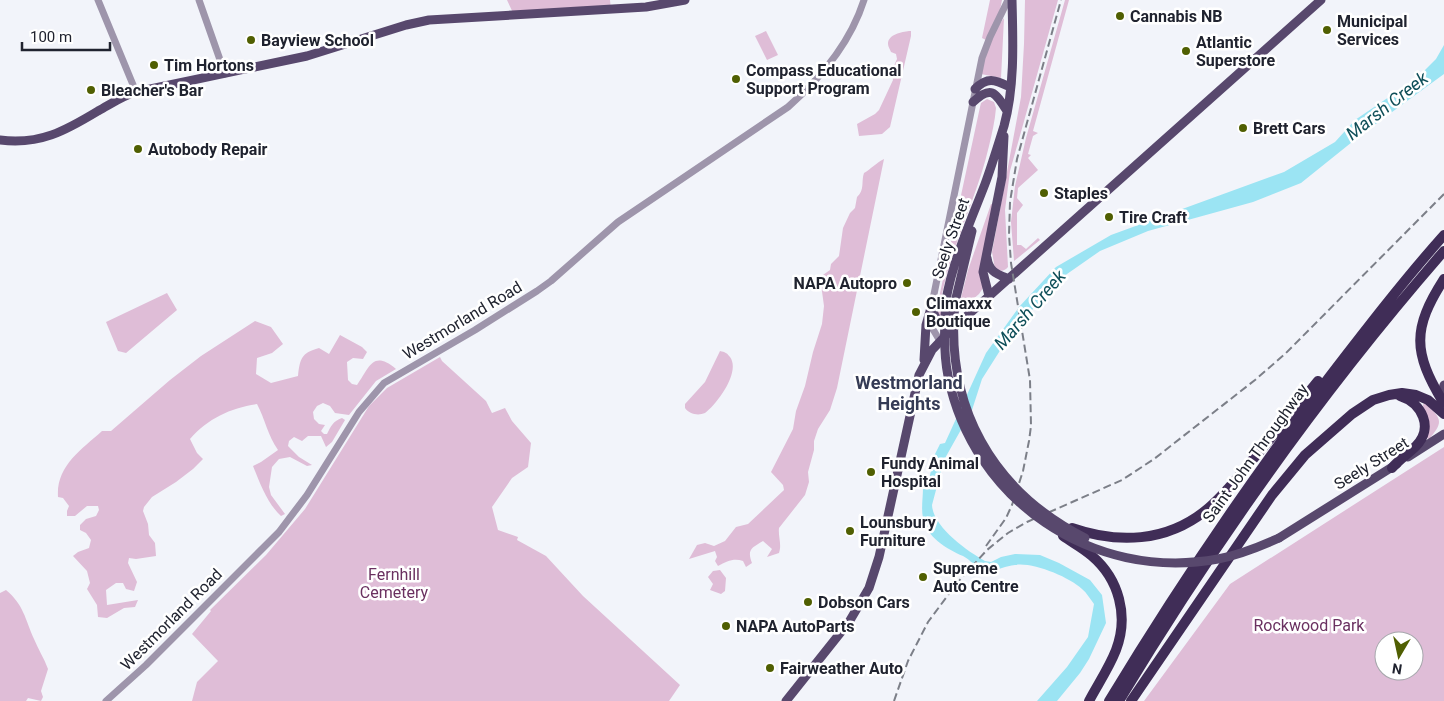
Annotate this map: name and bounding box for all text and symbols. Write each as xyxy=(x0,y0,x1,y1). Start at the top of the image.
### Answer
place label: Cannabis NB xyxy=(1130,7,1222,26)
marker: Cannabis NB xyxy=(1114,10,1126,22)
place label: Municipal Services xyxy=(1337,12,1408,49)
scale bar xyxy=(22,20,110,52)
marker: Municipal Services xyxy=(1321,24,1333,36)
text: 100 m xyxy=(30,28,72,46)
place label: Bayview School xyxy=(261,31,374,50)
place label: Atlantic Superstore xyxy=(1196,33,1275,70)
marker: Bayview School xyxy=(245,34,257,46)
marker: Atlantic Superstore xyxy=(1180,45,1192,57)
place label: Tim Hortons xyxy=(164,56,254,75)
marker: Tim Hortons xyxy=(148,59,160,71)
place label: Compass Educational Support Program xyxy=(746,61,902,98)
water label: Marsh Creek xyxy=(1342,66,1433,144)
marker: Compass Educational Support Program xyxy=(730,73,742,85)
place label: Bleacher's Bar xyxy=(101,81,203,100)
marker: Bleacher's Bar xyxy=(85,84,97,96)
place label: Brett Cars xyxy=(1253,119,1325,138)
marker: Brett Cars xyxy=(1237,122,1249,134)
place label: Autobody Repair xyxy=(148,140,268,159)
marker: Autobody Repair xyxy=(132,143,144,155)
place label: Staples xyxy=(1054,184,1108,203)
marker: Staples xyxy=(1038,187,1050,199)
street label: Seely Street xyxy=(928,195,973,281)
place label: Tire Craft xyxy=(1119,208,1188,227)
marker: Tire Craft xyxy=(1103,211,1115,223)
water label: Marsh Creek xyxy=(989,265,1071,354)
place label: NAPA Autopro xyxy=(794,274,897,293)
street label: Westmorland Road xyxy=(399,277,525,364)
marker: NAPA Autopro xyxy=(901,277,913,289)
place label: Climaxxx Boutique xyxy=(926,294,993,331)
marker: Climaxxx Boutique xyxy=(910,306,922,318)
district label: Westmorland Heights xyxy=(855,372,963,414)
street label: Saint John Throughway xyxy=(1199,380,1312,526)
street label: Seely Street xyxy=(1331,433,1412,494)
place label: Fundy Animal Hospital xyxy=(881,454,979,491)
marker: Fundy Animal Hospital xyxy=(865,466,877,478)
place label: Lounsbury Furniture xyxy=(860,513,937,550)
marker: Lounsbury Furniture xyxy=(844,525,856,537)
place label: Supreme Auto Centre xyxy=(933,559,1019,596)
street label: Westmorland Road xyxy=(117,565,226,674)
park label: Fernhill Cemetery xyxy=(360,565,429,602)
marker: Supreme Auto Centre xyxy=(917,571,929,583)
place label: Dobson Cars xyxy=(818,593,910,612)
marker: Dobson Cars xyxy=(802,596,814,608)
park label: Rockwood Park xyxy=(1254,616,1365,635)
place label: NAPA AutoParts xyxy=(736,617,854,636)
marker: NAPA AutoParts xyxy=(720,620,732,632)
north arrow xyxy=(1374,631,1424,681)
place label: Fairweather Auto xyxy=(780,659,903,678)
text: N xyxy=(1391,660,1403,678)
marker: Fairweather Auto xyxy=(764,662,776,674)

